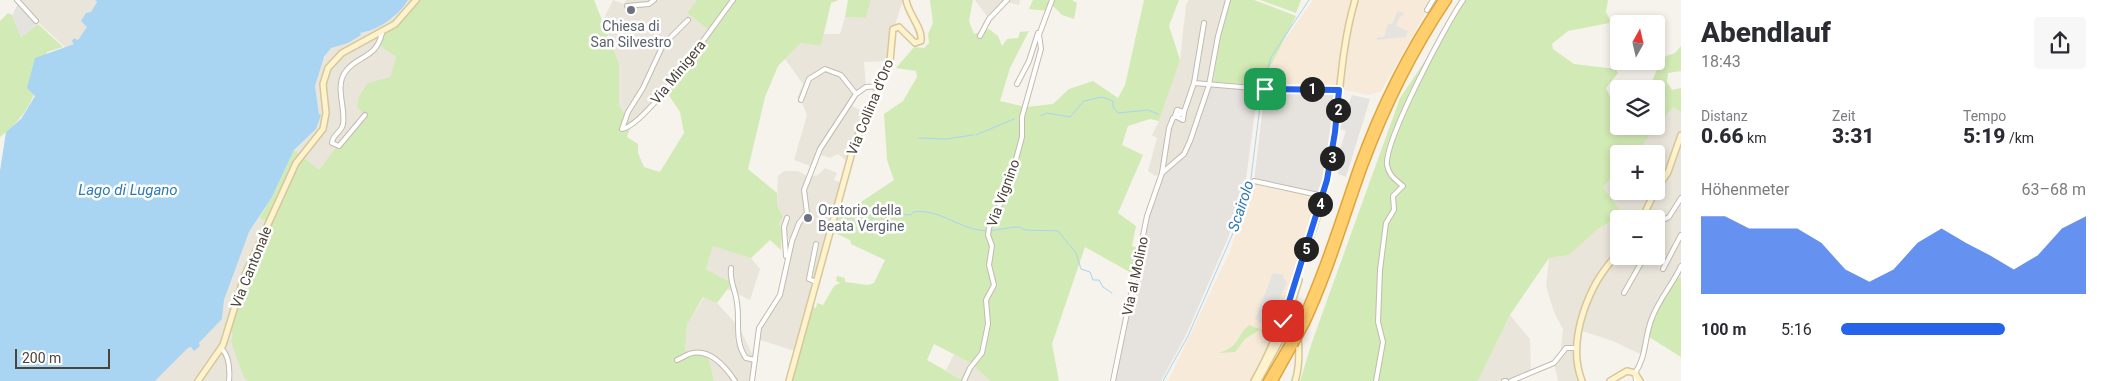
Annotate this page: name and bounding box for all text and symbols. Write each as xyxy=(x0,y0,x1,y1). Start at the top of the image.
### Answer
marker: Chiesa di San Silvestro xyxy=(625,4,637,16)
north arrow xyxy=(1610,15,1665,70)
map controls xyxy=(1610,15,1665,265)
text: Abendlauf xyxy=(1701,16,1831,49)
button: share xyxy=(2034,17,2086,69)
place label: Chiesa di San Silvestro xyxy=(591,18,671,50)
street label: Via Minigera xyxy=(647,37,709,107)
text: 18:43 xyxy=(1701,52,1741,71)
street label: Via Collina d'Oro xyxy=(843,57,897,157)
pin xyxy=(1244,68,1286,110)
icon: arrive xyxy=(1251,75,1279,103)
pin: 1 xyxy=(1300,76,1324,102)
button: layers xyxy=(1610,80,1665,135)
text: 1 xyxy=(1308,81,1317,97)
pin: 2 xyxy=(1326,98,1350,122)
text: 2 xyxy=(1334,102,1343,118)
text: Distanz xyxy=(1701,108,1748,124)
text: Zeit xyxy=(1832,108,1856,124)
text: Tempo xyxy=(1963,108,2006,124)
text: 0.66 xyxy=(1701,124,1744,148)
text: 3:31 xyxy=(1832,124,1874,148)
text: 5:19 xyxy=(1963,124,2005,148)
text: km xyxy=(1744,130,1766,146)
text: /km xyxy=(2005,130,2034,146)
button: + xyxy=(1610,145,1665,200)
pin: 3 xyxy=(1320,146,1344,170)
text: 3 xyxy=(1328,150,1337,166)
street label: Via Vignino xyxy=(983,157,1023,229)
water label: Scairolo xyxy=(1224,178,1258,234)
text: Höhenmeter xyxy=(1701,180,1789,199)
text: 63–68 m xyxy=(2022,180,2086,199)
water label: Lago di Lugano xyxy=(78,181,178,199)
pin: 4 xyxy=(1308,192,1332,216)
text: 4 xyxy=(1316,196,1325,212)
place label: Oratorio della Beata Vergine xyxy=(818,202,905,234)
button: − xyxy=(1610,210,1665,265)
marker: Oratorio della Beata Vergine xyxy=(802,212,814,224)
street label: Via Cantonale xyxy=(227,224,275,310)
street label: Via al Molino xyxy=(1119,235,1151,317)
pin: 5 xyxy=(1294,236,1318,262)
text: 5 xyxy=(1302,241,1311,257)
pin xyxy=(1262,300,1304,342)
icon: check xyxy=(1269,307,1297,335)
text: 100 m xyxy=(1701,320,1746,339)
text: 5:16 xyxy=(1781,320,1812,339)
scale bar xyxy=(15,346,110,369)
text: 200 m xyxy=(22,350,61,366)

